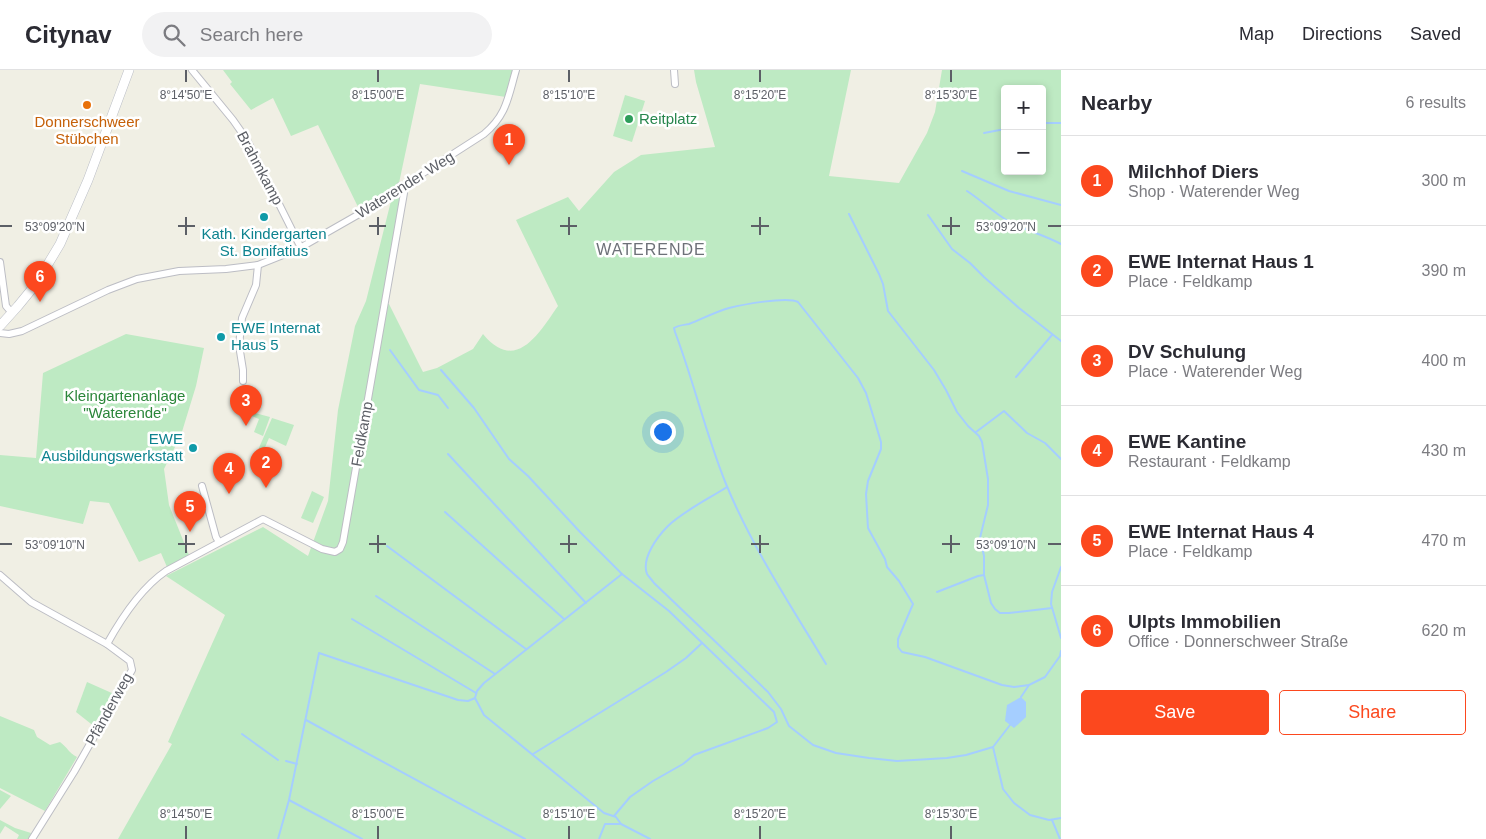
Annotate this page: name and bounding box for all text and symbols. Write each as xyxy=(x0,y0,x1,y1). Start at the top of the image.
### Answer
search box xyxy=(142,12,492,57)
text: Citynav xyxy=(25,21,112,48)
icon: search xyxy=(160,21,188,49)
text: Search here xyxy=(200,24,303,45)
text: Map xyxy=(1239,24,1274,44)
text: Directions xyxy=(1302,24,1382,44)
text: Saved xyxy=(1410,24,1461,44)
map controls xyxy=(1001,85,1046,175)
button: + xyxy=(1001,85,1046,130)
text: 8°14'50"E xyxy=(160,88,212,102)
text: 8°15'00"E xyxy=(352,88,404,102)
text: 8°15'10"E xyxy=(543,88,595,102)
text: 8°15'20"E xyxy=(734,88,786,102)
text: 8°15'30"E xyxy=(925,88,977,102)
text: Nearby xyxy=(1081,91,1152,114)
text: 6 results xyxy=(1406,94,1466,111)
marker: Donnerschweer Stübchen xyxy=(81,99,93,111)
place label: Reitplatz xyxy=(639,110,697,127)
place label: Donnerschweer Stübchen xyxy=(34,113,140,147)
marker: Reitplatz xyxy=(623,113,635,125)
pin: 1 xyxy=(493,124,525,165)
street label: Brahmkamp xyxy=(234,128,287,207)
button: − xyxy=(1001,130,1046,175)
street label: Waterender Weg xyxy=(353,148,457,222)
text: Milchhof Diers xyxy=(1128,161,1259,182)
text: 1 xyxy=(1093,172,1101,189)
text: 300 m xyxy=(1422,172,1466,189)
text: Shop · Waterender Weg xyxy=(1128,183,1300,200)
marker: Kath. Kindergarten St. Bonifatius xyxy=(258,211,270,223)
text: 53°09'20"N xyxy=(25,220,85,234)
text: 53°09'20"N xyxy=(976,220,1036,234)
place label: Kath. Kindergarten St. Bonifatius xyxy=(201,225,327,259)
district label: WATERENDE xyxy=(596,241,706,258)
text: EWE Internat Haus 1 xyxy=(1128,251,1314,272)
pin: 6 xyxy=(24,261,56,302)
text: 2 xyxy=(1093,262,1101,279)
text: 390 m xyxy=(1422,262,1466,279)
text: Place · Feldkamp xyxy=(1128,273,1253,290)
place label: EWE Internat Haus 5 xyxy=(231,319,321,353)
marker: EWE Internat Haus 5 xyxy=(215,331,227,343)
text: DV Schulung xyxy=(1128,341,1246,362)
text: 3 xyxy=(1093,352,1101,369)
text: 400 m xyxy=(1422,352,1466,369)
text: Place · Waterender Weg xyxy=(1128,363,1302,380)
pin: 3 xyxy=(230,385,262,426)
park label: Kleingartenanlage "Waterende" xyxy=(65,387,185,421)
street label: Feldkamp xyxy=(347,400,376,468)
your location xyxy=(650,419,676,445)
place label: EWE Ausbildungswerkstatt xyxy=(41,430,184,464)
text: EWE Kantine xyxy=(1128,431,1246,452)
marker: EWE Ausbildungswerkstatt xyxy=(187,442,199,454)
text: 4 xyxy=(1093,442,1101,459)
text: 430 m xyxy=(1422,442,1466,459)
pin: 2 xyxy=(250,447,282,488)
pin: 4 xyxy=(213,453,245,494)
text: Restaurant · Feldkamp xyxy=(1128,453,1291,470)
pin: 5 xyxy=(174,491,206,532)
text: EWE Internat Haus 4 xyxy=(1128,521,1314,542)
text: 5 xyxy=(1093,532,1101,549)
text: 470 m xyxy=(1422,532,1466,549)
text: 53°09'10"N xyxy=(25,538,85,552)
text: 53°09'10"N xyxy=(976,538,1036,552)
text: Place · Feldkamp xyxy=(1128,543,1253,560)
text: Ulpts Immobilien xyxy=(1128,611,1281,632)
text: 6 xyxy=(1093,622,1101,639)
text: 620 m xyxy=(1422,622,1466,639)
text: Office · Donnerschweer Straße xyxy=(1128,633,1348,650)
street label: Pfänderweg xyxy=(82,670,135,748)
button: Save xyxy=(1081,690,1269,735)
button: Share xyxy=(1279,690,1466,735)
text: 8°14'50"E xyxy=(160,807,212,821)
text: 8°15'00"E xyxy=(352,807,404,821)
text: 8°15'10"E xyxy=(543,807,595,821)
text: 8°15'20"E xyxy=(734,807,786,821)
text: 8°15'30"E xyxy=(925,807,977,821)

